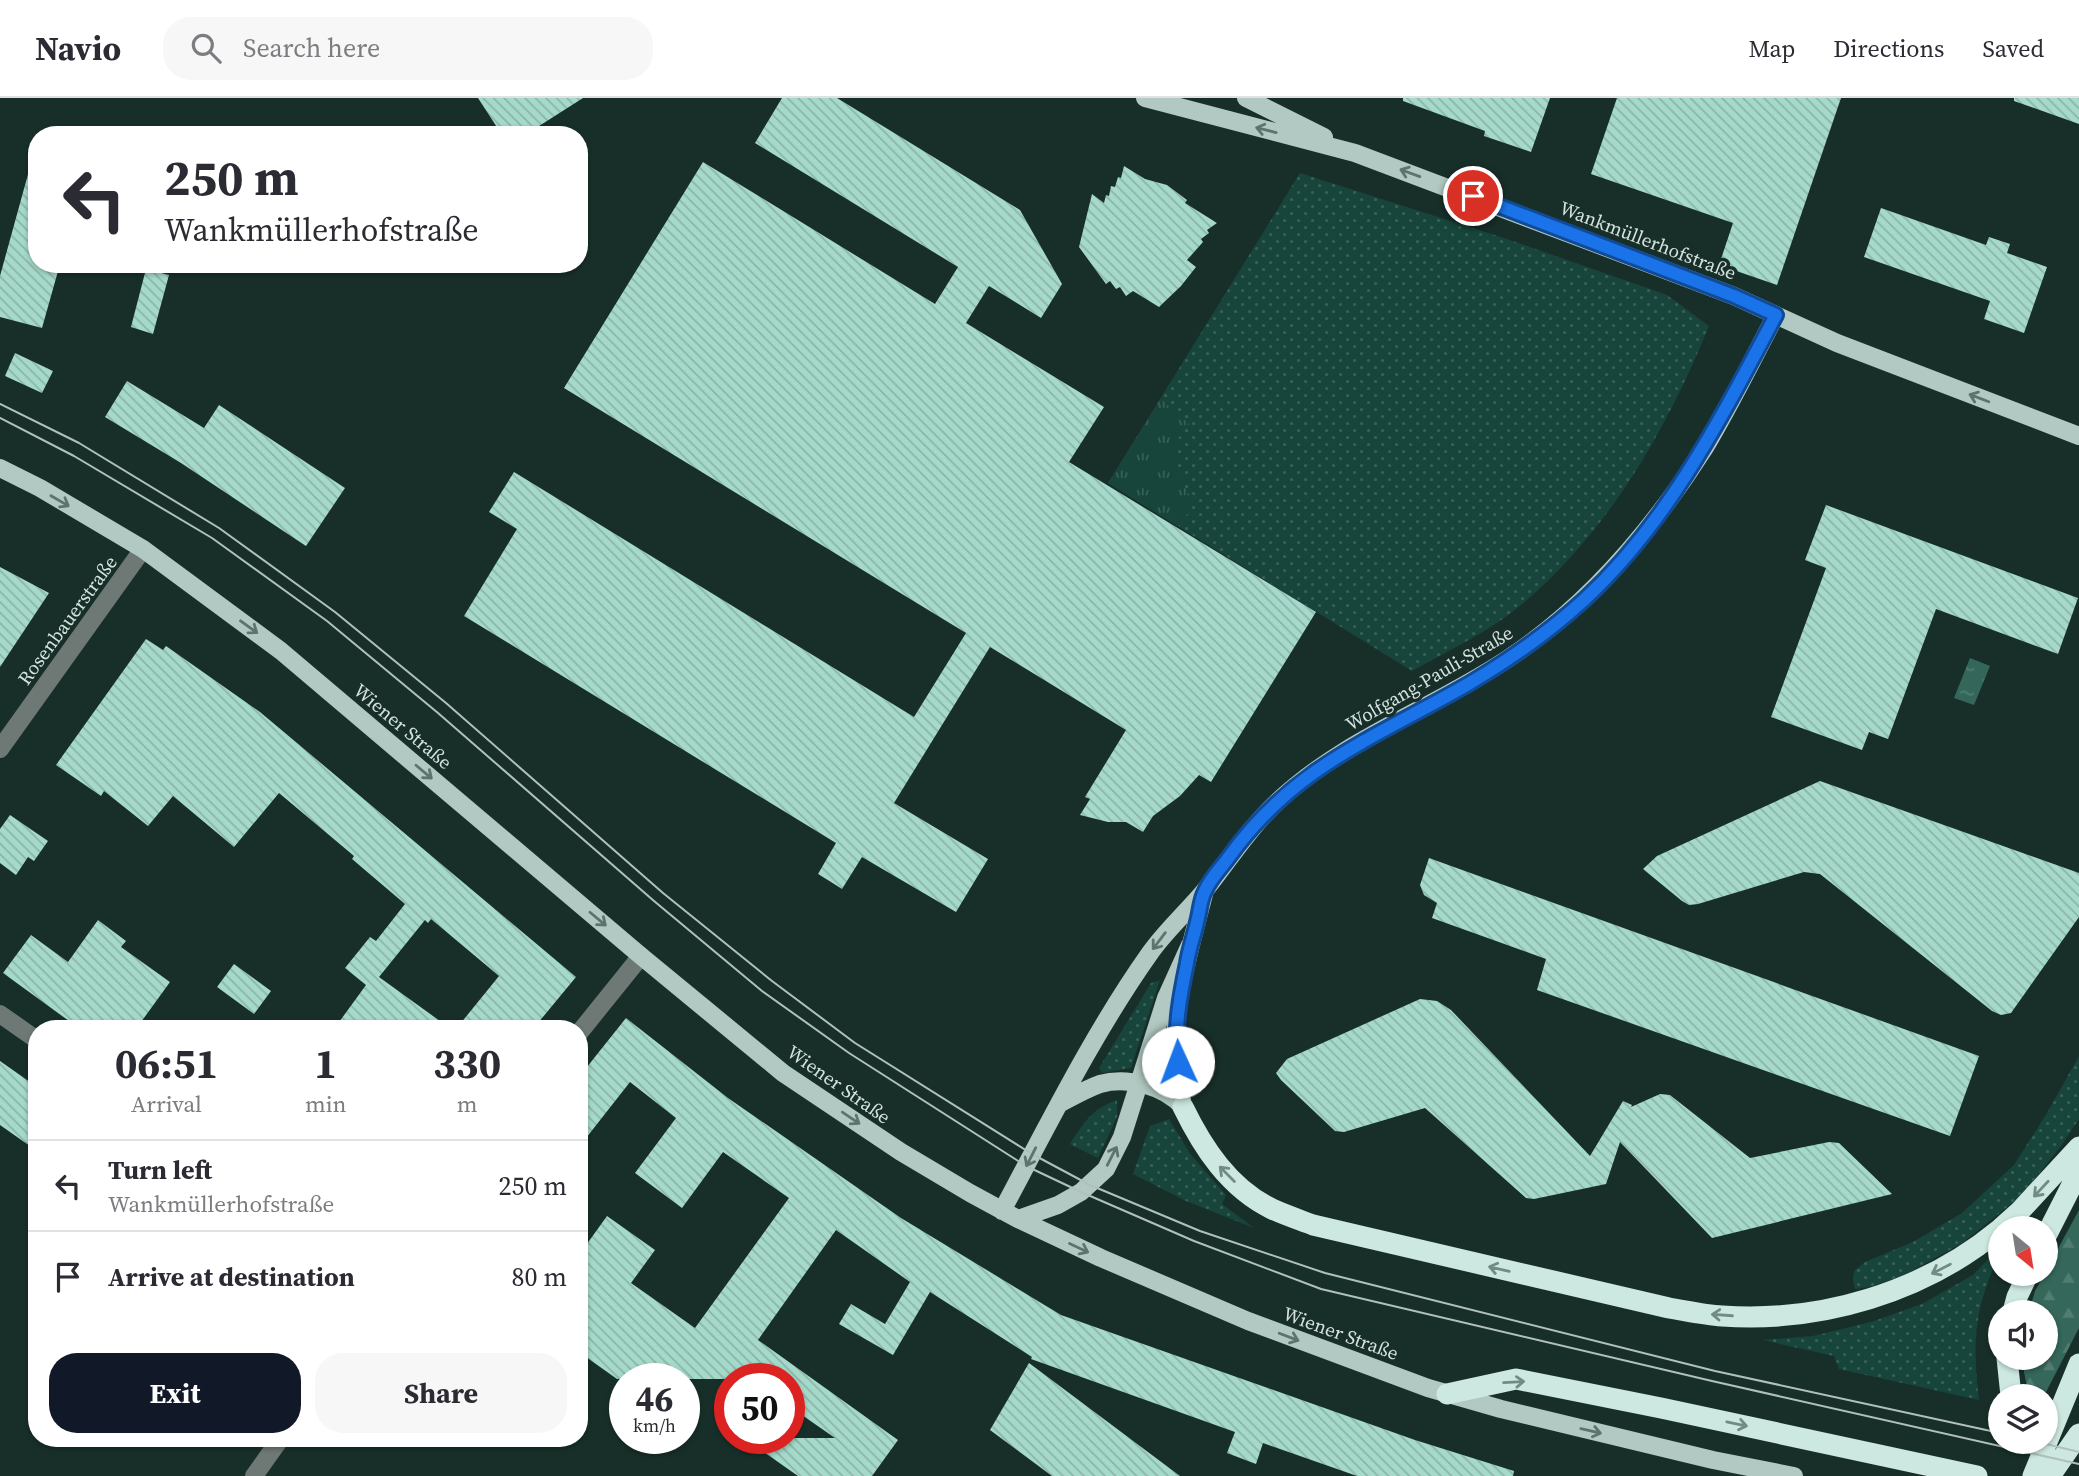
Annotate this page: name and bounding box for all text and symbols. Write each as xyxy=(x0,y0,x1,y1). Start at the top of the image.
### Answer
search box xyxy=(163,17,653,80)
text: Navio xyxy=(35,26,121,71)
icon: search xyxy=(187,29,225,67)
text: Search here xyxy=(243,30,380,66)
text: Map xyxy=(1748,32,1795,65)
text: Directions xyxy=(1833,32,1944,65)
text: Saved xyxy=(1982,32,2044,65)
one-way arrow xyxy=(1255,122,1277,135)
text: 250 m xyxy=(164,144,299,211)
icon: left xyxy=(49,154,140,245)
one-way arrow xyxy=(1400,166,1422,178)
pin xyxy=(1443,166,1503,226)
icon: arrive xyxy=(1454,177,1492,215)
street label: Wankmüllerhofstraße xyxy=(1556,194,1740,286)
text: Wankmüllerhofstraße xyxy=(164,208,479,252)
one-way arrow xyxy=(1969,390,1991,403)
one-way arrow xyxy=(50,494,70,508)
street label: Rosenbauerstraße xyxy=(11,550,123,690)
street label: Wolfgang-Pauli-Straße xyxy=(1341,619,1517,737)
one-way arrow xyxy=(239,620,258,634)
street label: Wiener Straße xyxy=(348,677,458,775)
one-way arrow xyxy=(415,764,433,780)
one-way arrow xyxy=(588,911,606,927)
one-way arrow xyxy=(1151,931,1166,950)
position arrow xyxy=(1141,1025,1215,1099)
text: 06:51 xyxy=(115,1034,218,1092)
text: 1 xyxy=(314,1034,337,1092)
text: 330 xyxy=(433,1034,501,1092)
street label: Wiener Straße xyxy=(782,1039,896,1129)
text: Arrival xyxy=(131,1088,202,1120)
text: min xyxy=(305,1088,346,1120)
text: m xyxy=(457,1088,478,1120)
one-way arrow xyxy=(841,1111,860,1126)
one-way arrow xyxy=(1023,1147,1037,1167)
one-way arrow xyxy=(1106,1147,1120,1167)
text: Turn left xyxy=(108,1152,212,1188)
one-way arrow xyxy=(1218,1166,1235,1183)
icon: left xyxy=(49,1167,87,1205)
text: 250 m xyxy=(499,1168,567,1204)
one-way arrow xyxy=(2033,1180,2049,1198)
text: Wankmüllerhofstraße xyxy=(108,1188,334,1220)
north arrow xyxy=(1988,1216,2058,1286)
map controls xyxy=(1988,1216,2058,1454)
one-way arrow xyxy=(1068,1242,1089,1255)
icon: arrive xyxy=(49,1258,87,1296)
text: Arrive at destination xyxy=(108,1259,355,1295)
text: 80 m xyxy=(512,1259,567,1295)
one-way arrow xyxy=(1488,1262,1511,1275)
one-way arrow xyxy=(1931,1262,1952,1276)
street label: Wiener Straße xyxy=(1280,1300,1402,1366)
button: sound xyxy=(1988,1300,2058,1370)
one-way arrow xyxy=(1711,1309,1734,1322)
one-way arrow xyxy=(1277,1331,1299,1344)
button: Exit xyxy=(49,1353,301,1433)
button: Share xyxy=(315,1353,567,1433)
speed limit sign: 50 xyxy=(714,1363,805,1454)
text: 46 xyxy=(636,1375,673,1423)
one-way arrow xyxy=(1502,1375,1525,1388)
button: layers xyxy=(1988,1384,2058,1454)
text: km/h xyxy=(633,1413,676,1438)
one-way arrow xyxy=(1725,1418,1748,1431)
one-way arrow xyxy=(1579,1425,1602,1438)

